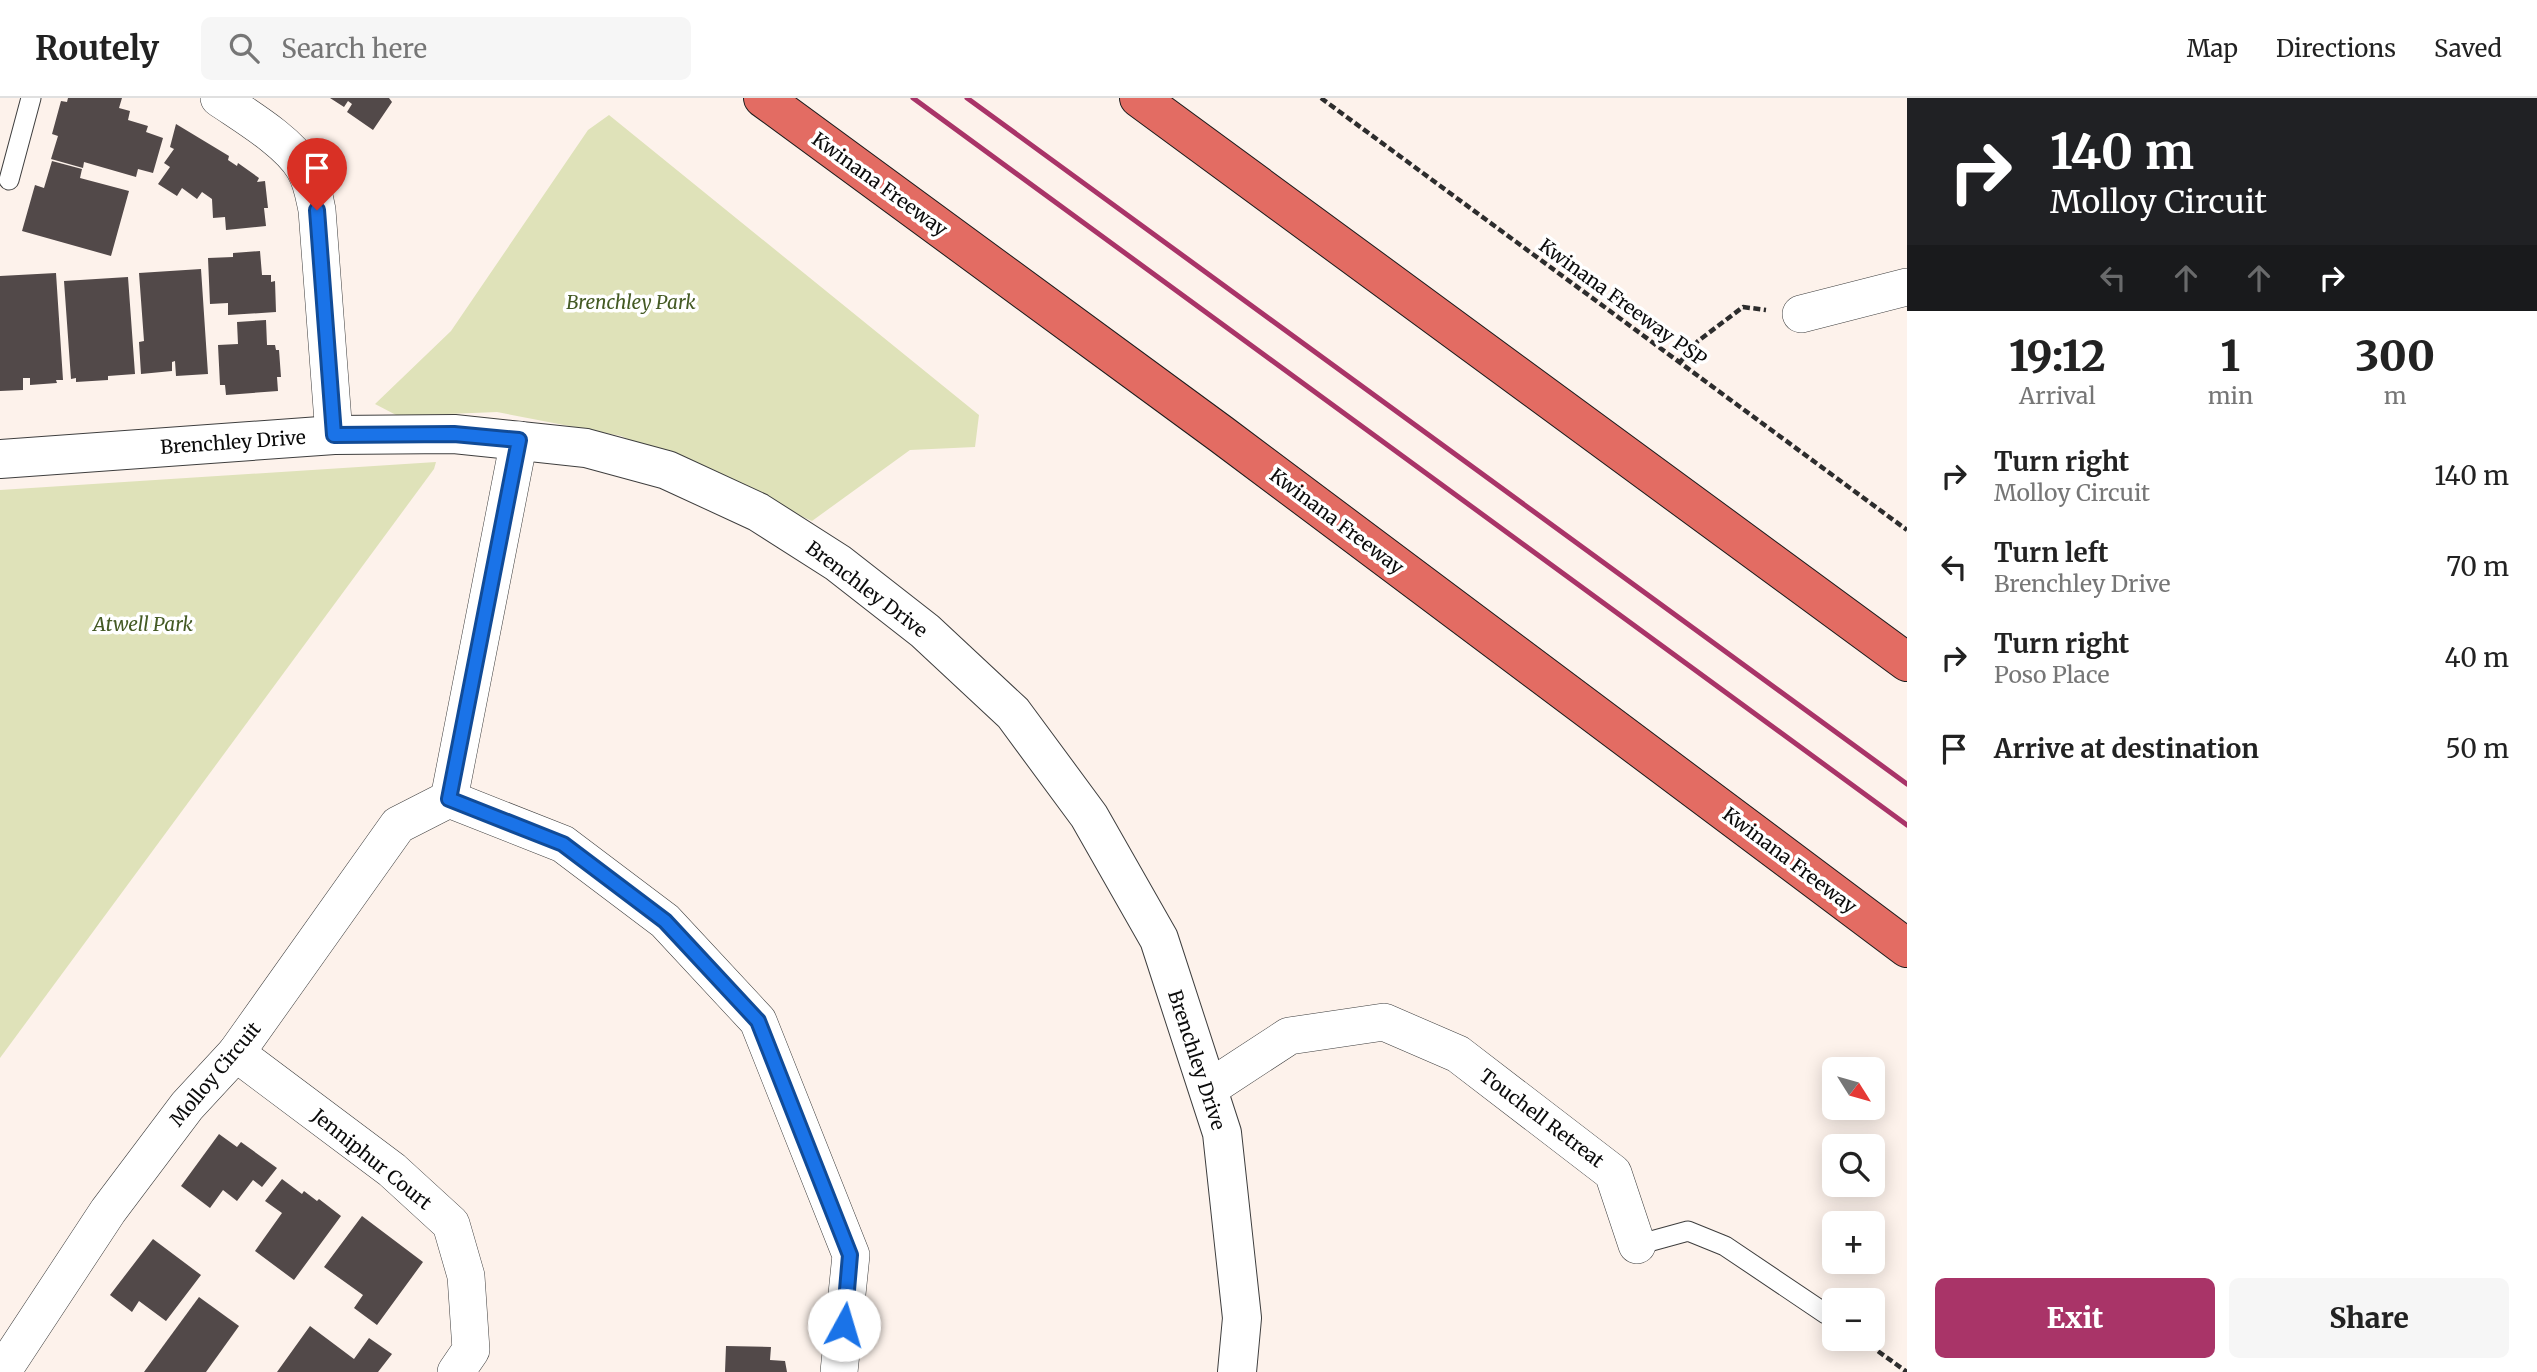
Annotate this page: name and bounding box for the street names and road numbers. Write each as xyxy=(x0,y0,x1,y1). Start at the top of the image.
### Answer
street label: Kwinana Freeway xyxy=(808,127,952,241)
street label: Kwinana Freeway PSP xyxy=(1535,233,1711,371)
street label: Brenchley Drive xyxy=(159,425,307,459)
street label: Kwinana Freeway xyxy=(1265,463,1409,579)
street label: Brenchley Drive xyxy=(802,536,932,642)
street label: Kwinana Freeway xyxy=(1718,802,1862,918)
street label: Brenchley Drive xyxy=(1163,987,1231,1133)
street label: Molloy Circuit xyxy=(164,1016,266,1131)
street label: Touchell Retreat xyxy=(1475,1063,1609,1173)
street label: Jenniphur Court xyxy=(307,1103,437,1215)

